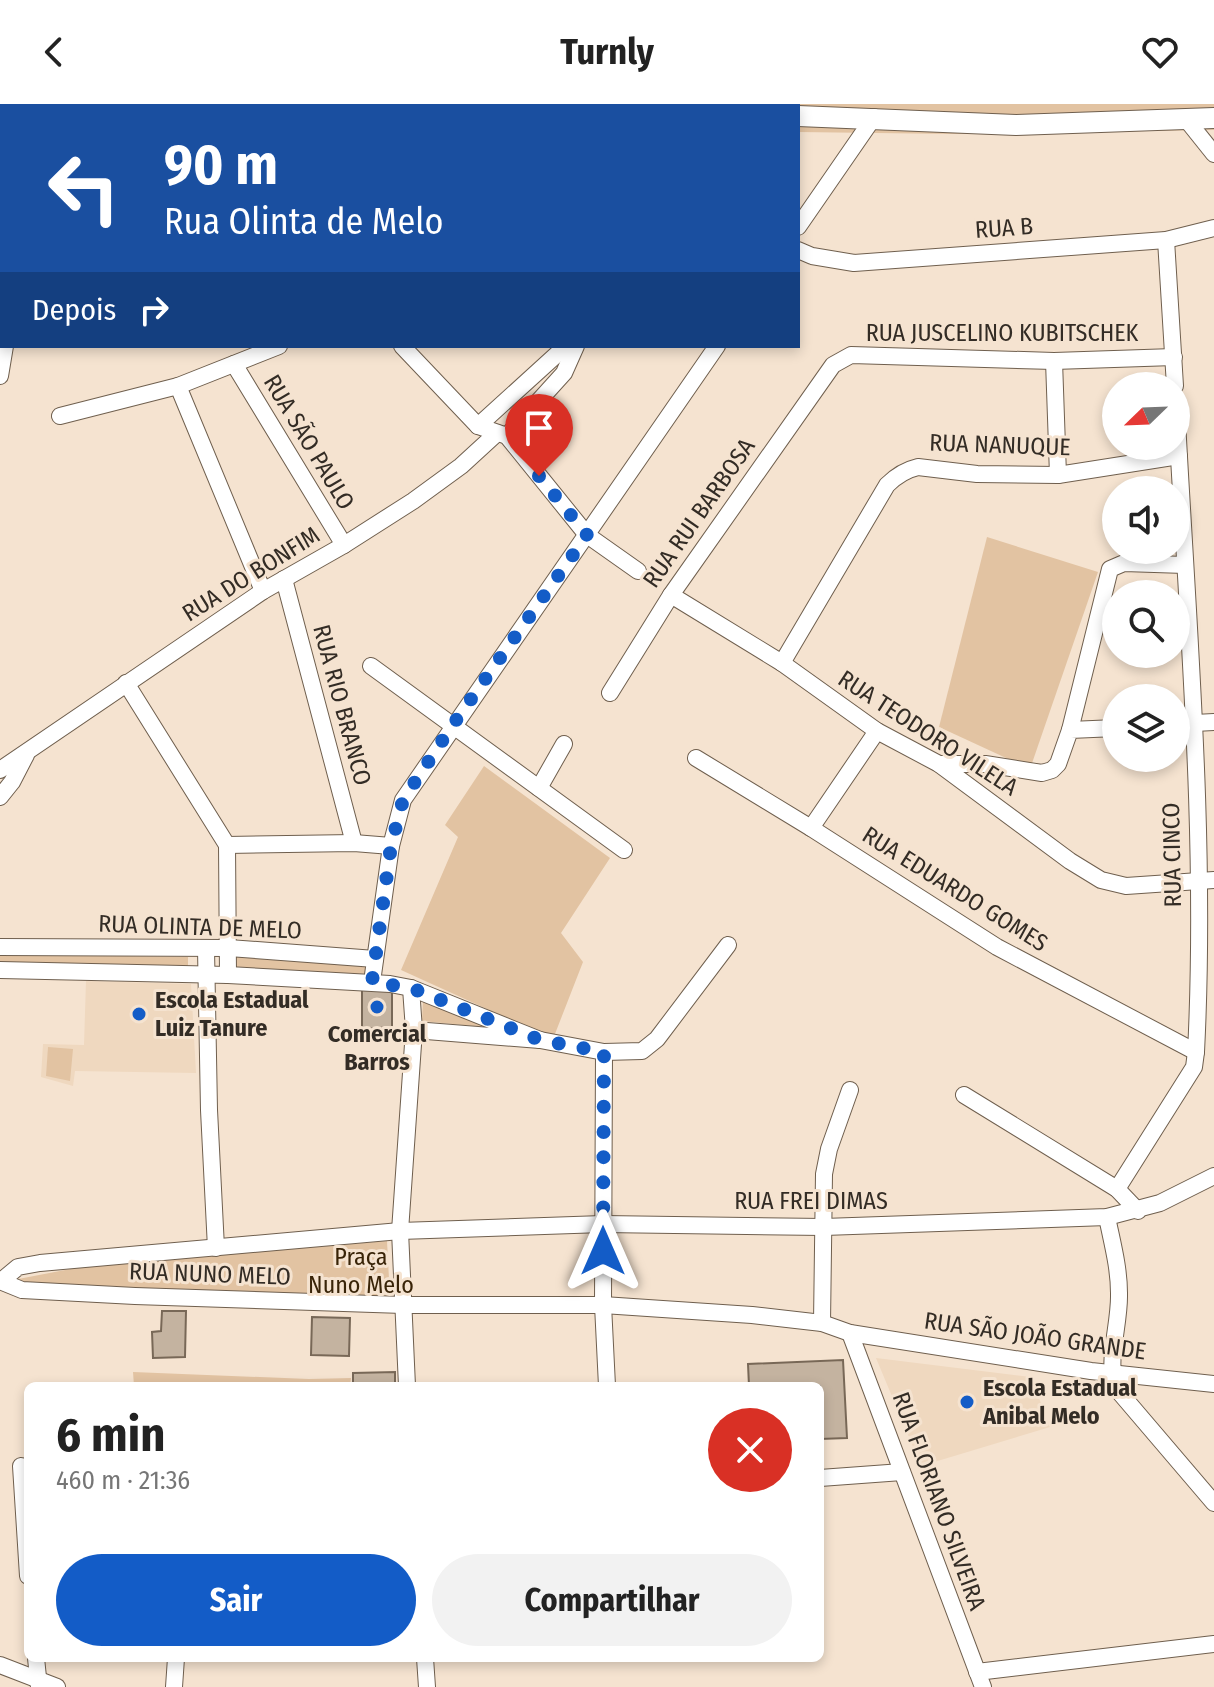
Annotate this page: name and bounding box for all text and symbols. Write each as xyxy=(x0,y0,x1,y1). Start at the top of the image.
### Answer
icon: back xyxy=(32,30,76,74)
text: Turnly xyxy=(560,30,654,74)
icon: heart xyxy=(1138,30,1182,74)
text: 90 m xyxy=(164,132,278,199)
icon: left xyxy=(32,136,136,240)
text: Rua Olinta de Melo xyxy=(164,200,444,244)
street label: RUA B xyxy=(974,212,1034,244)
icon: right xyxy=(132,288,176,332)
text: Depois xyxy=(32,292,116,328)
street label: RUA JUSCELINO KUBITSCHEK xyxy=(866,319,1138,347)
street label: RUA SÃO PAULO xyxy=(258,370,360,514)
north arrow xyxy=(1102,372,1190,460)
map controls xyxy=(1102,372,1190,772)
pin xyxy=(505,394,573,476)
icon: arrive xyxy=(517,406,561,450)
street label: RUA NANUQUE xyxy=(929,429,1071,461)
street label: RUA RUI BARBOSA xyxy=(637,433,761,593)
button: sound xyxy=(1102,476,1190,564)
street label: RUA DO BONFIM xyxy=(177,521,325,627)
button: search xyxy=(1102,580,1190,668)
street label: RUA RIO BRANCO xyxy=(307,622,377,788)
street label: RUA TEODORO VILELA xyxy=(833,664,1023,802)
button: layers xyxy=(1102,684,1190,772)
street label: RUA CINCO xyxy=(1157,802,1187,908)
street label: RUA EDUARDO GOMES xyxy=(857,821,1053,957)
street label: RUA OLINTA DE MELO xyxy=(98,909,302,945)
place label: Escola Estadual Luiz Tanure xyxy=(155,986,309,1042)
marker: Comercial Barros xyxy=(368,998,386,1016)
marker: Escola Estadual Luiz Tanure xyxy=(130,1005,148,1023)
place label: Comercial Barros xyxy=(328,1020,427,1076)
street label: RUA FREI DIMAS xyxy=(734,1187,888,1215)
position arrow xyxy=(561,1209,645,1293)
park label: Praça Nuno Melo xyxy=(308,1243,414,1299)
street label: RUA NUNO MELO xyxy=(129,1257,291,1291)
street label: RUA SÃO JOÃO GRANDE xyxy=(922,1307,1148,1365)
place label: Escola Estadual Anibal Melo xyxy=(982,1374,1137,1430)
street label: RUA FLORIANO SILVEIRA xyxy=(887,1388,992,1614)
marker: Escola Estadual Anibal Melo xyxy=(958,1393,976,1411)
text: 6 min xyxy=(56,1406,165,1464)
button: close xyxy=(708,1408,792,1492)
text: 460 m · 21:36 xyxy=(56,1465,190,1496)
button: Sair xyxy=(56,1554,416,1646)
button: Compartilhar xyxy=(432,1554,792,1646)

